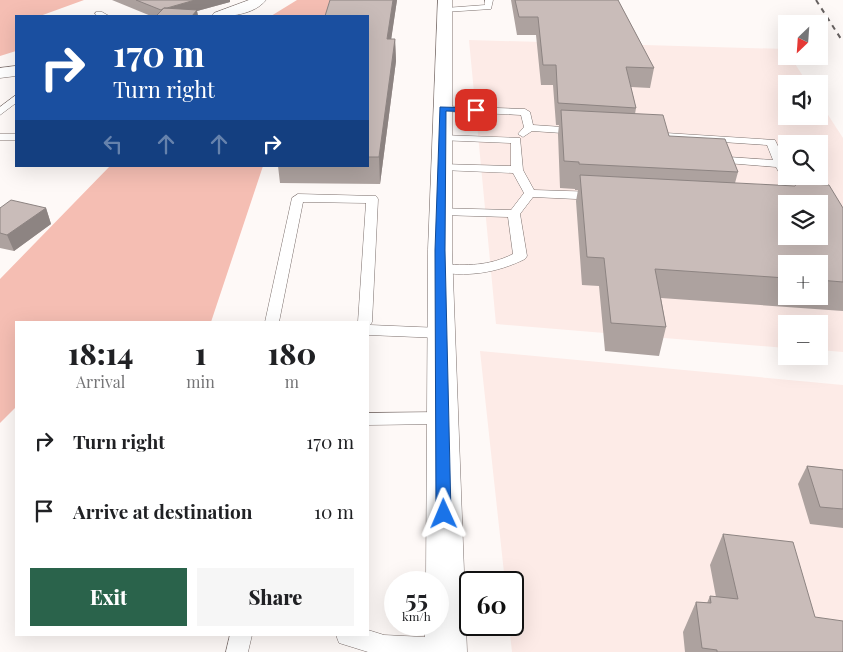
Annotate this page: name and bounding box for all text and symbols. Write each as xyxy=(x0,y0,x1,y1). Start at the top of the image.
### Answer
north arrow xyxy=(778,15,828,65)
map controls xyxy=(778,15,828,365)
text: 170 m xyxy=(113,29,205,76)
icon: right xyxy=(30,35,95,100)
text: Turn right xyxy=(113,74,215,104)
button: sound xyxy=(778,75,828,125)
pin xyxy=(455,89,497,131)
icon: arrive xyxy=(462,96,490,124)
icon: left xyxy=(99,130,127,158)
icon: ahead xyxy=(152,130,180,158)
icon: ahead xyxy=(205,130,233,158)
icon: right xyxy=(258,130,286,158)
button: search xyxy=(778,135,828,185)
button: layers xyxy=(778,195,828,245)
button: + xyxy=(778,255,828,305)
button: − xyxy=(778,315,828,365)
text: 18:14 xyxy=(68,333,133,373)
text: 1 xyxy=(195,333,206,373)
text: 180 xyxy=(268,333,316,373)
text: Arrival xyxy=(76,371,125,392)
text: min xyxy=(186,371,215,392)
text: m xyxy=(285,371,299,392)
icon: right xyxy=(30,427,58,455)
text: Turn right xyxy=(73,428,165,454)
text: 170 m xyxy=(306,428,354,454)
position arrow xyxy=(417,487,469,539)
icon: arrive xyxy=(30,497,58,525)
text: Arrive at destination xyxy=(73,498,253,524)
text: 10 m xyxy=(314,498,354,524)
button: Exit xyxy=(30,568,187,626)
button: Share xyxy=(197,568,354,626)
speed limit sign: 60 xyxy=(459,571,524,636)
text: 55 xyxy=(405,581,428,614)
text: km/h xyxy=(402,608,431,624)

